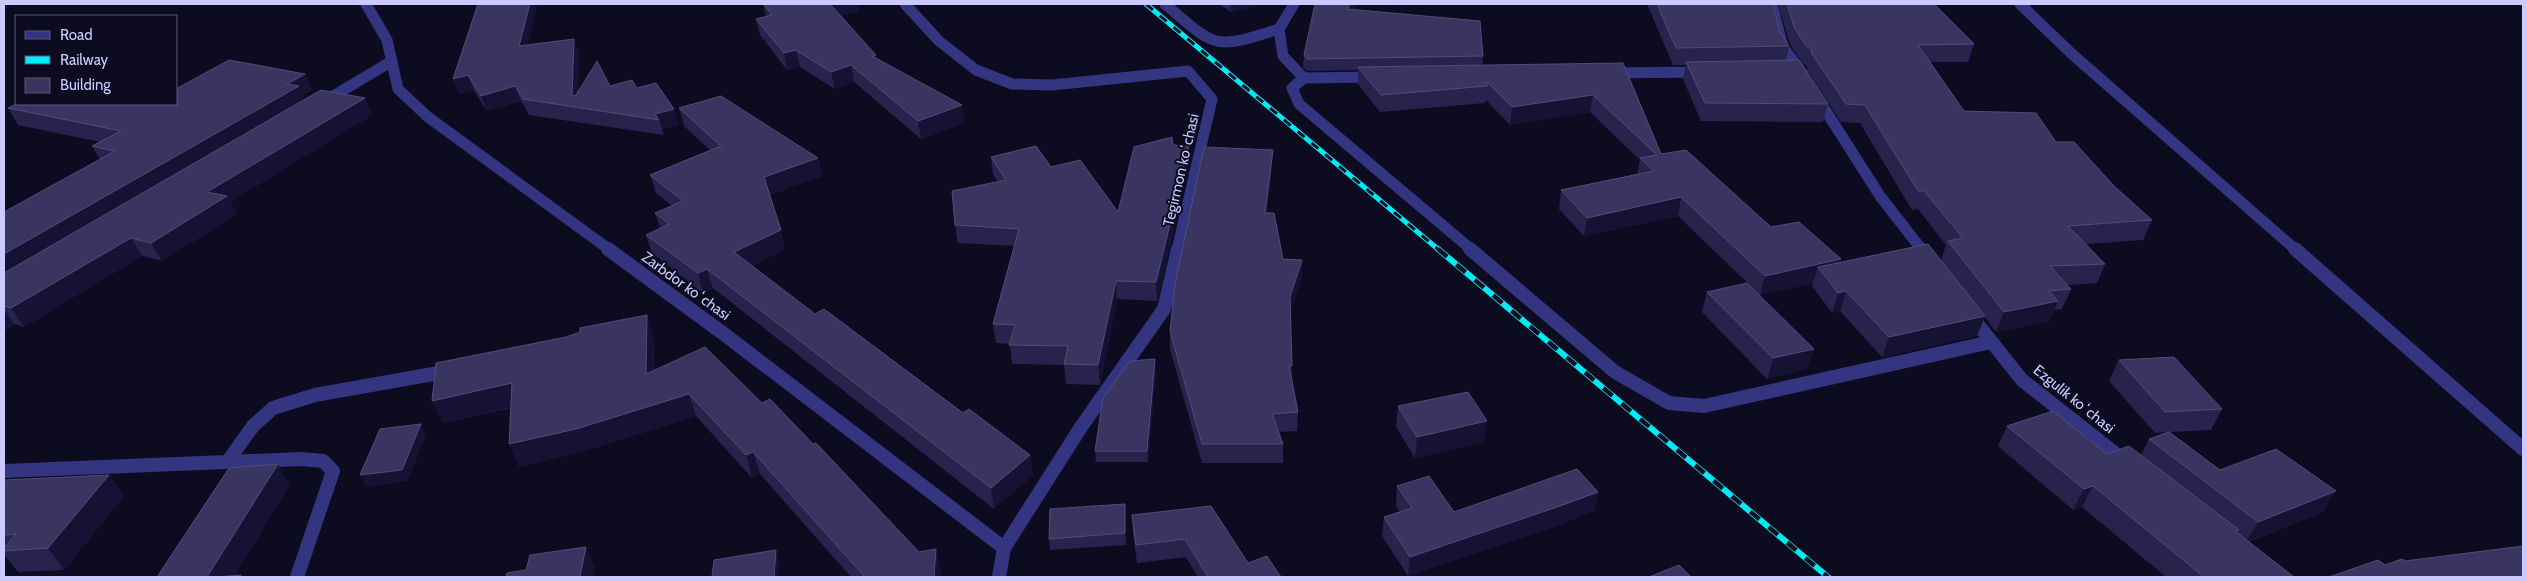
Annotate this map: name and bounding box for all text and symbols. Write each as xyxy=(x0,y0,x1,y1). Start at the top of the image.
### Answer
legend xyxy=(15,15,178,105)
text: Road xyxy=(60,26,93,44)
text: Railway xyxy=(60,51,109,69)
text: Building xyxy=(60,76,111,94)
street label: Tegirmon koʻchasi xyxy=(1159,112,1203,228)
street label: Zarbdor koʻchasi xyxy=(638,248,734,324)
street label: Ezgulik koʻchasi xyxy=(2030,361,2118,437)

